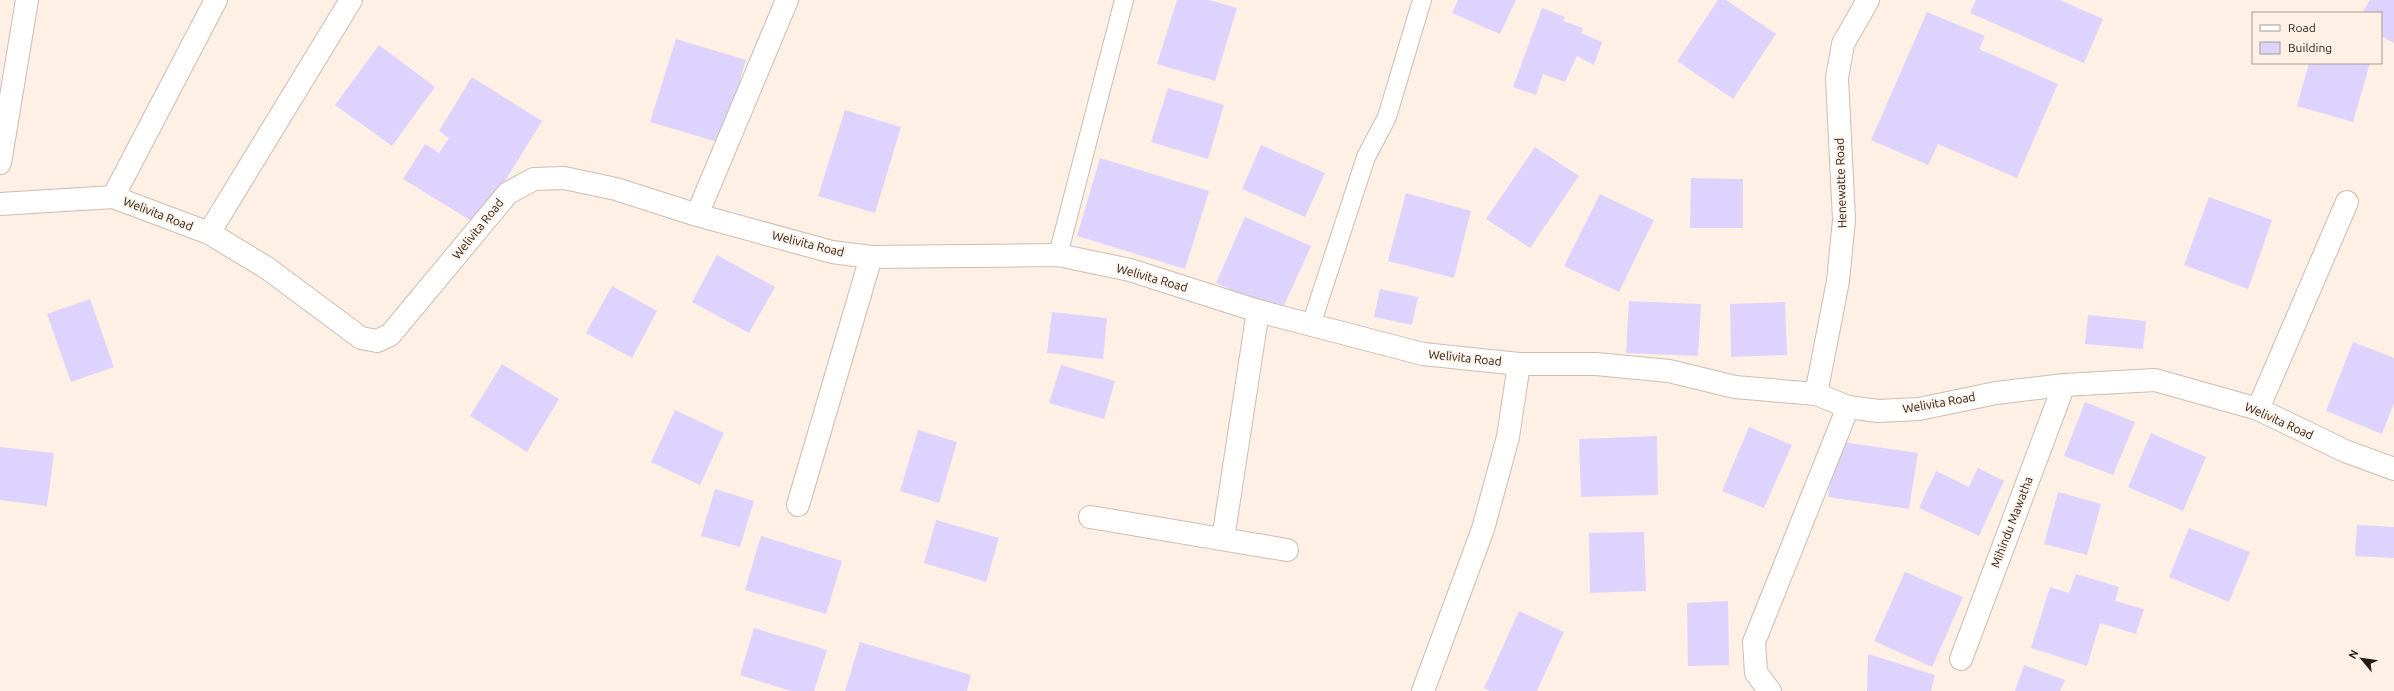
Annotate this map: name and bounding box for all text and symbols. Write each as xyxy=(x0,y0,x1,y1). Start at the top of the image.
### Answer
legend xyxy=(2252,12,2382,64)
text: Road xyxy=(2288,21,2316,34)
text: Building xyxy=(2288,41,2332,54)
street label: Henewatte Road xyxy=(1832,138,1849,228)
street label: Welivita Road xyxy=(121,194,195,233)
street label: Welivita Road xyxy=(449,196,506,261)
street label: Welivita Road xyxy=(771,228,845,259)
street label: Welivita Road xyxy=(1115,261,1189,294)
street label: Welivita Road xyxy=(1428,347,1502,368)
street label: Welivita Road xyxy=(1902,390,1976,415)
street label: Welivita Road xyxy=(2243,400,2315,441)
street label: Mihindu Mawatha xyxy=(1988,475,2035,569)
north arrow xyxy=(2342,639,2382,679)
text: N xyxy=(2346,648,2360,661)

